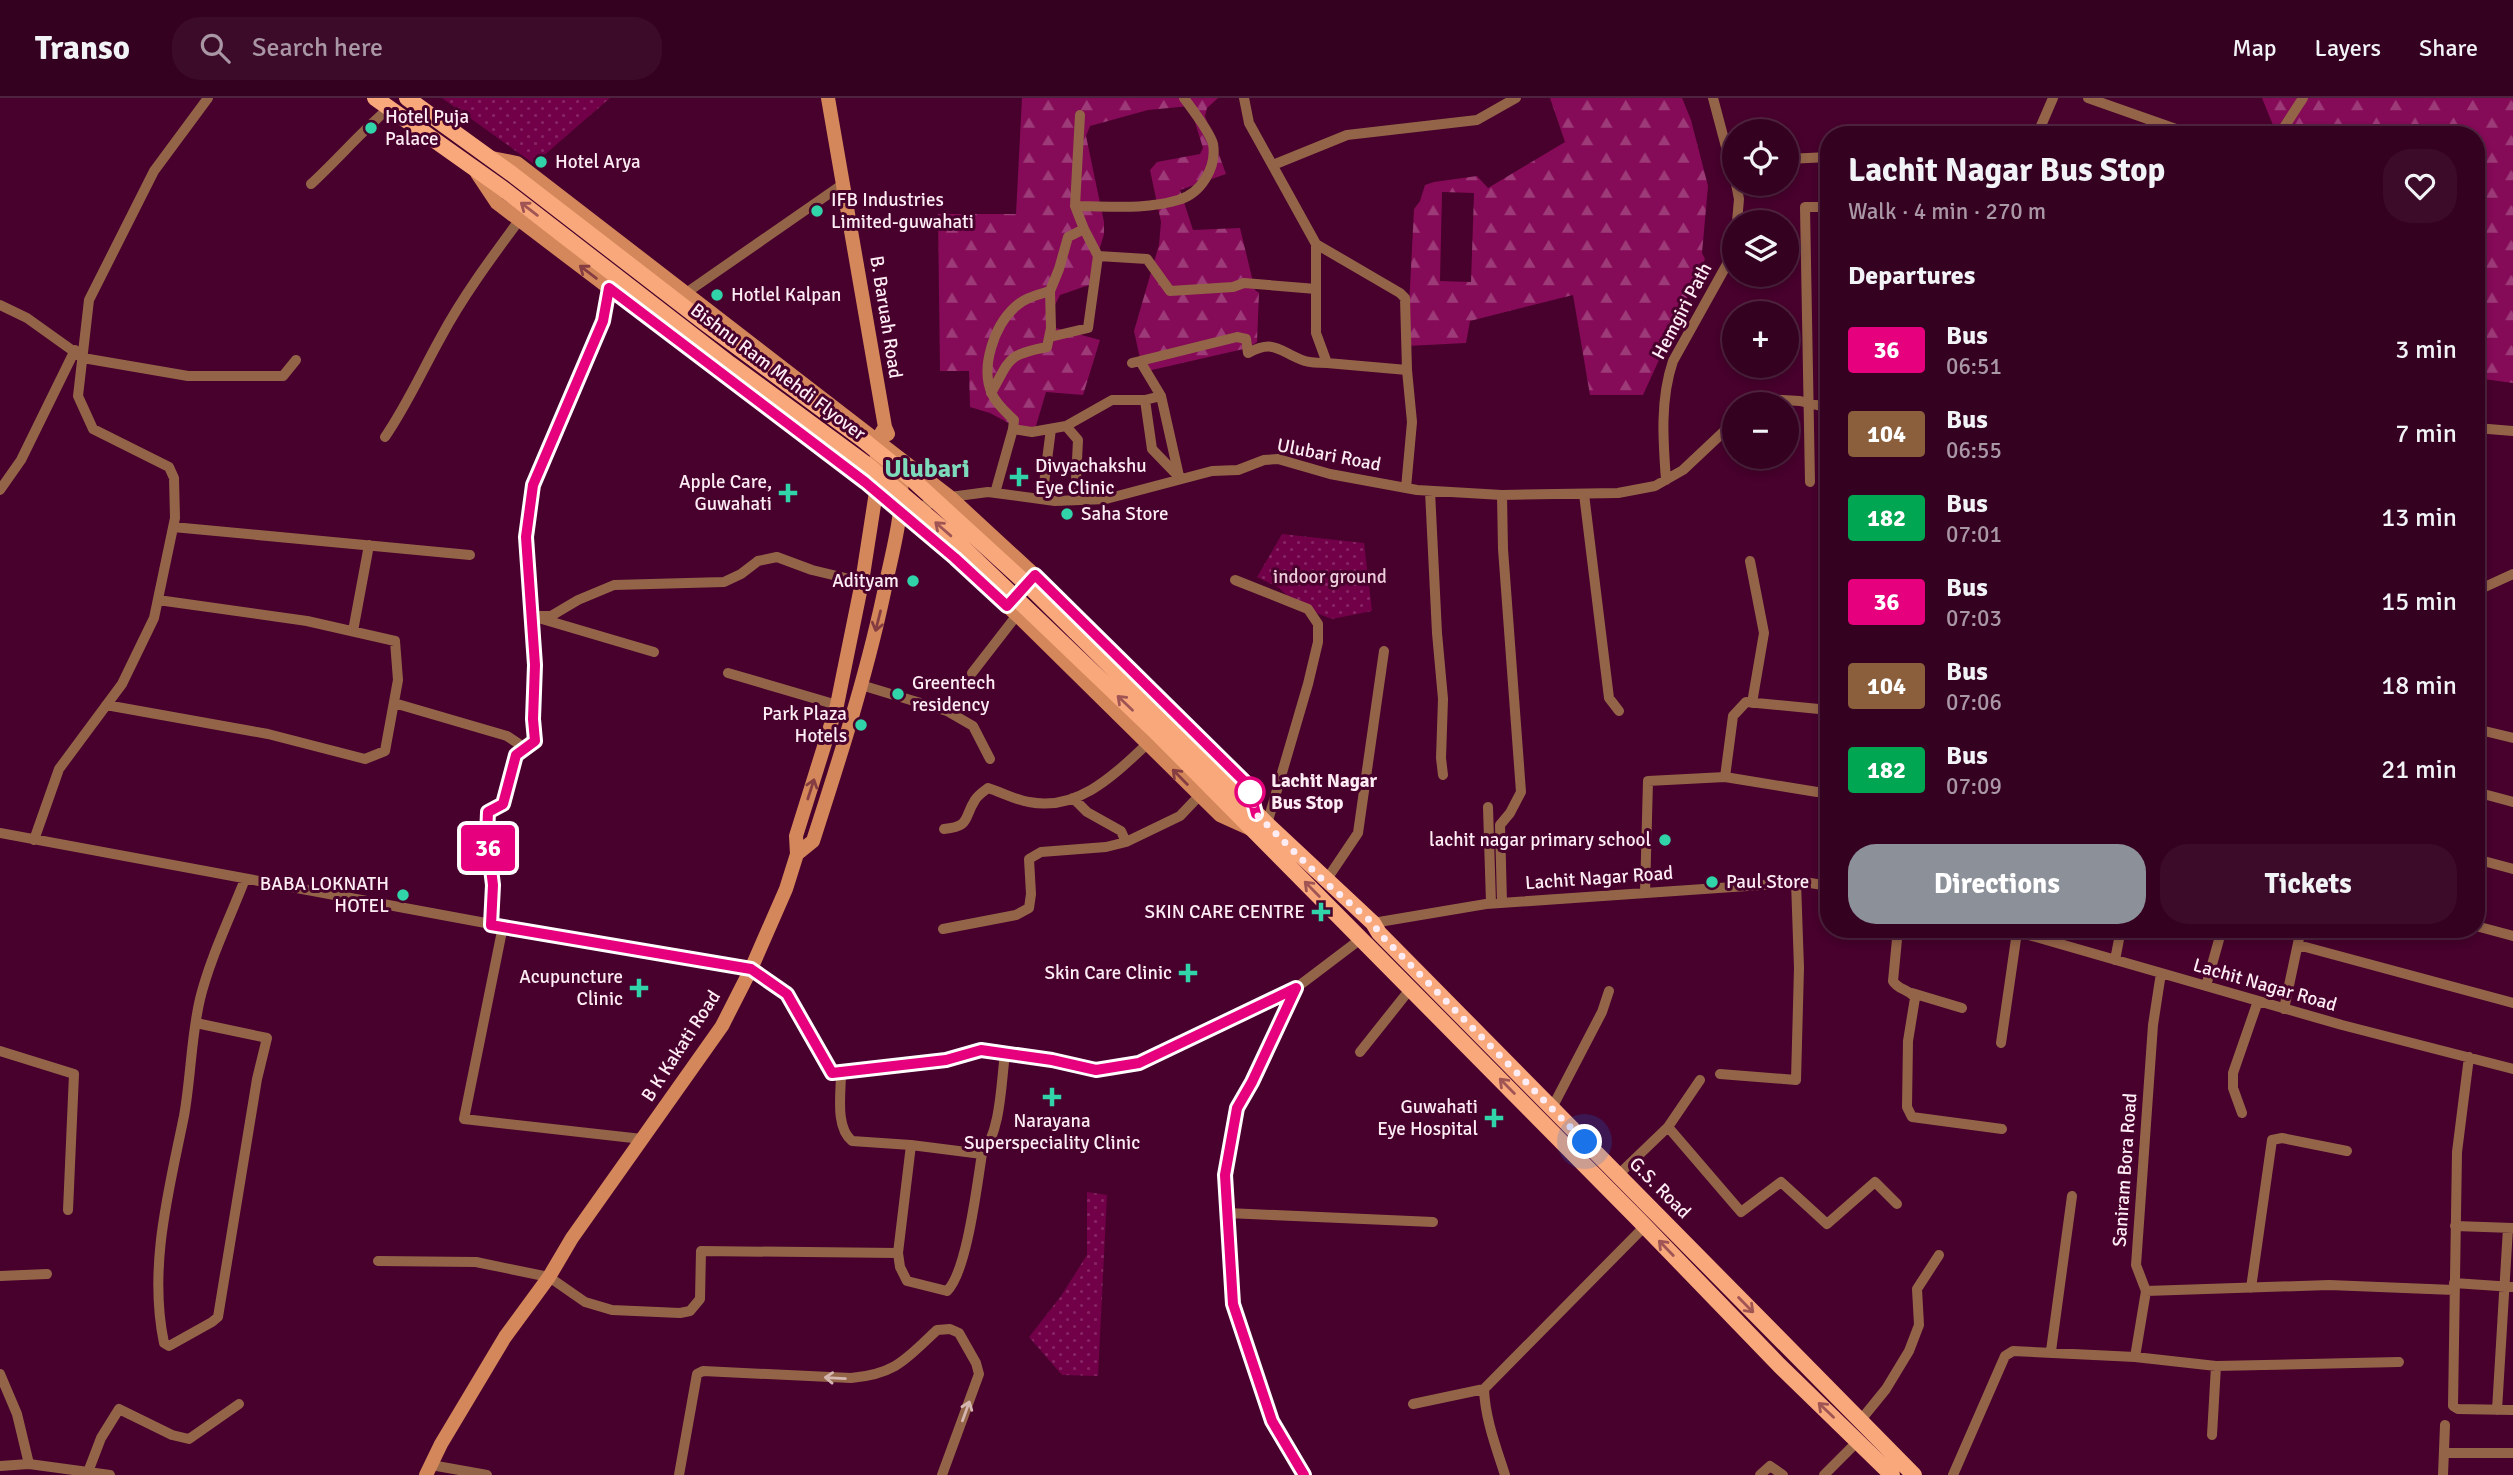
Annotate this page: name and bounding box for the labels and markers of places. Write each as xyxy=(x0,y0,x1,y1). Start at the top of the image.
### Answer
place label: Hotel Puja Palace xyxy=(385,105,469,151)
marker: Hotel Puja Palace xyxy=(363,120,379,136)
place label: Hotel Arya xyxy=(555,150,641,174)
marker: Hotel Arya xyxy=(533,154,549,170)
place label: IFB Industries Limited-guwahati xyxy=(831,188,974,234)
marker: IFB Industries Limited-guwahati xyxy=(809,203,825,219)
place label: Hotlel Kalpan xyxy=(731,283,841,307)
marker: Hotlel Kalpan xyxy=(709,287,725,303)
place label: Divyachakshu Eye Clinic xyxy=(1035,454,1147,500)
marker: Divyachakshu Eye Clinic xyxy=(1009,467,1029,487)
place label: Apple Care, Guwahati xyxy=(679,470,772,516)
marker: Apple Care, Guwahati xyxy=(778,483,798,503)
place label: Saha Store xyxy=(1081,502,1168,526)
marker: Saha Store xyxy=(1059,506,1075,522)
place label: Adityam xyxy=(832,569,899,593)
marker: Adityam xyxy=(905,573,921,589)
place label: Greentech residency xyxy=(912,671,996,717)
marker: Greentech residency xyxy=(890,686,906,702)
place label: Park Plaza Hotels xyxy=(762,702,847,748)
marker: Park Plaza Hotels xyxy=(853,717,869,733)
place label: Lachit Nagar Bus Stop xyxy=(1271,769,1378,815)
marker: Lachit Nagar Bus Stop xyxy=(1235,777,1265,807)
place label: lachit nagar primary school xyxy=(1429,828,1651,852)
marker: lachit nagar primary school xyxy=(1657,832,1673,848)
place label: Paul Store xyxy=(1726,870,1809,894)
place label: BABA LOKNATH HOTEL xyxy=(260,872,389,918)
marker: Paul Store xyxy=(1704,874,1720,890)
marker: BABA LOKNATH HOTEL xyxy=(395,887,411,903)
place label: SKIN CARE CENTRE xyxy=(1144,900,1305,924)
marker: SKIN CARE CENTRE xyxy=(1311,902,1331,922)
place label: Skin Care Clinic xyxy=(1044,961,1172,985)
marker: Skin Care Clinic xyxy=(1178,963,1198,983)
place label: Acupuncture Clinic xyxy=(519,965,623,1011)
marker: Acupuncture Clinic xyxy=(629,978,649,998)
marker: Narayana Superspeciality Clinic xyxy=(1042,1087,1062,1107)
place label: Guwahati Eye Hospital xyxy=(1377,1095,1478,1141)
marker: Guwahati Eye Hospital xyxy=(1484,1108,1504,1128)
place label: Narayana Superspeciality Clinic xyxy=(964,1109,1140,1155)

